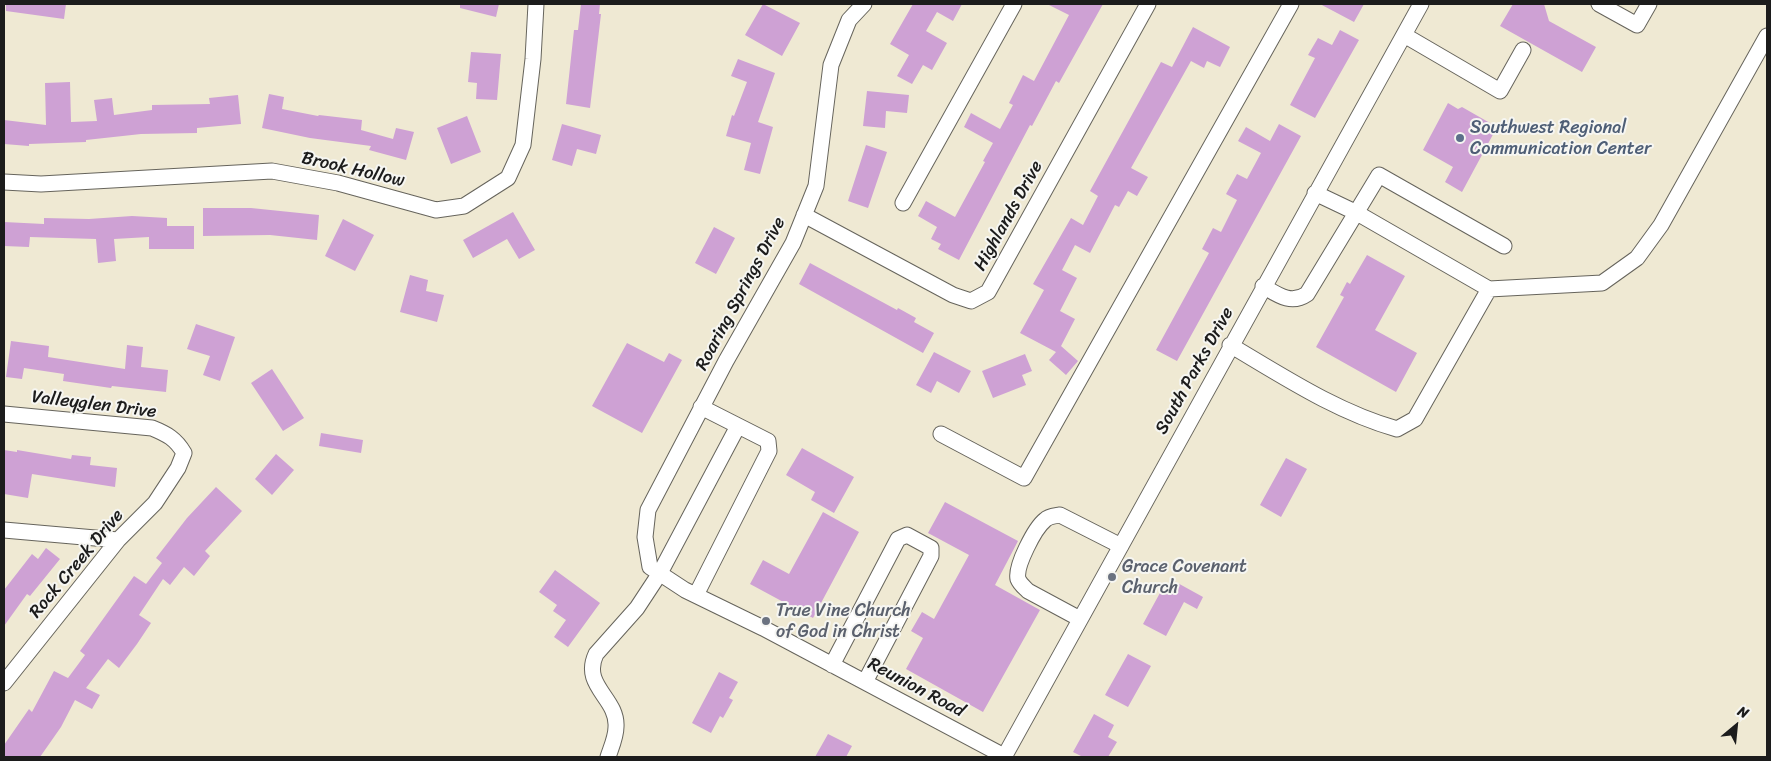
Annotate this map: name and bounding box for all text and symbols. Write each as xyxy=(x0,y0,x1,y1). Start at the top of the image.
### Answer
place label: Southwest Regional Communication Center xyxy=(1470,117,1651,160)
marker: Southwest Regional Communication Center xyxy=(1454,132,1466,144)
street label: Brook Hollow xyxy=(299,148,407,192)
street label: Highlands Drive xyxy=(970,157,1048,275)
street label: Roaring Springs Drive xyxy=(691,214,791,374)
street label: South Parks Drive xyxy=(1151,304,1239,438)
street label: Valleyglen Drive xyxy=(31,387,157,423)
street label: Rock Creek Drive xyxy=(25,505,129,623)
place label: Grace Covenant Church xyxy=(1122,556,1247,598)
marker: Grace Covenant Church xyxy=(1106,571,1118,583)
place label: True Vine Church of God in Christ xyxy=(776,600,911,642)
marker: True Vine Church of God in Christ xyxy=(760,615,772,627)
street label: Reunion Road xyxy=(864,653,968,723)
text: N xyxy=(1733,699,1753,726)
north arrow xyxy=(1711,701,1761,751)

